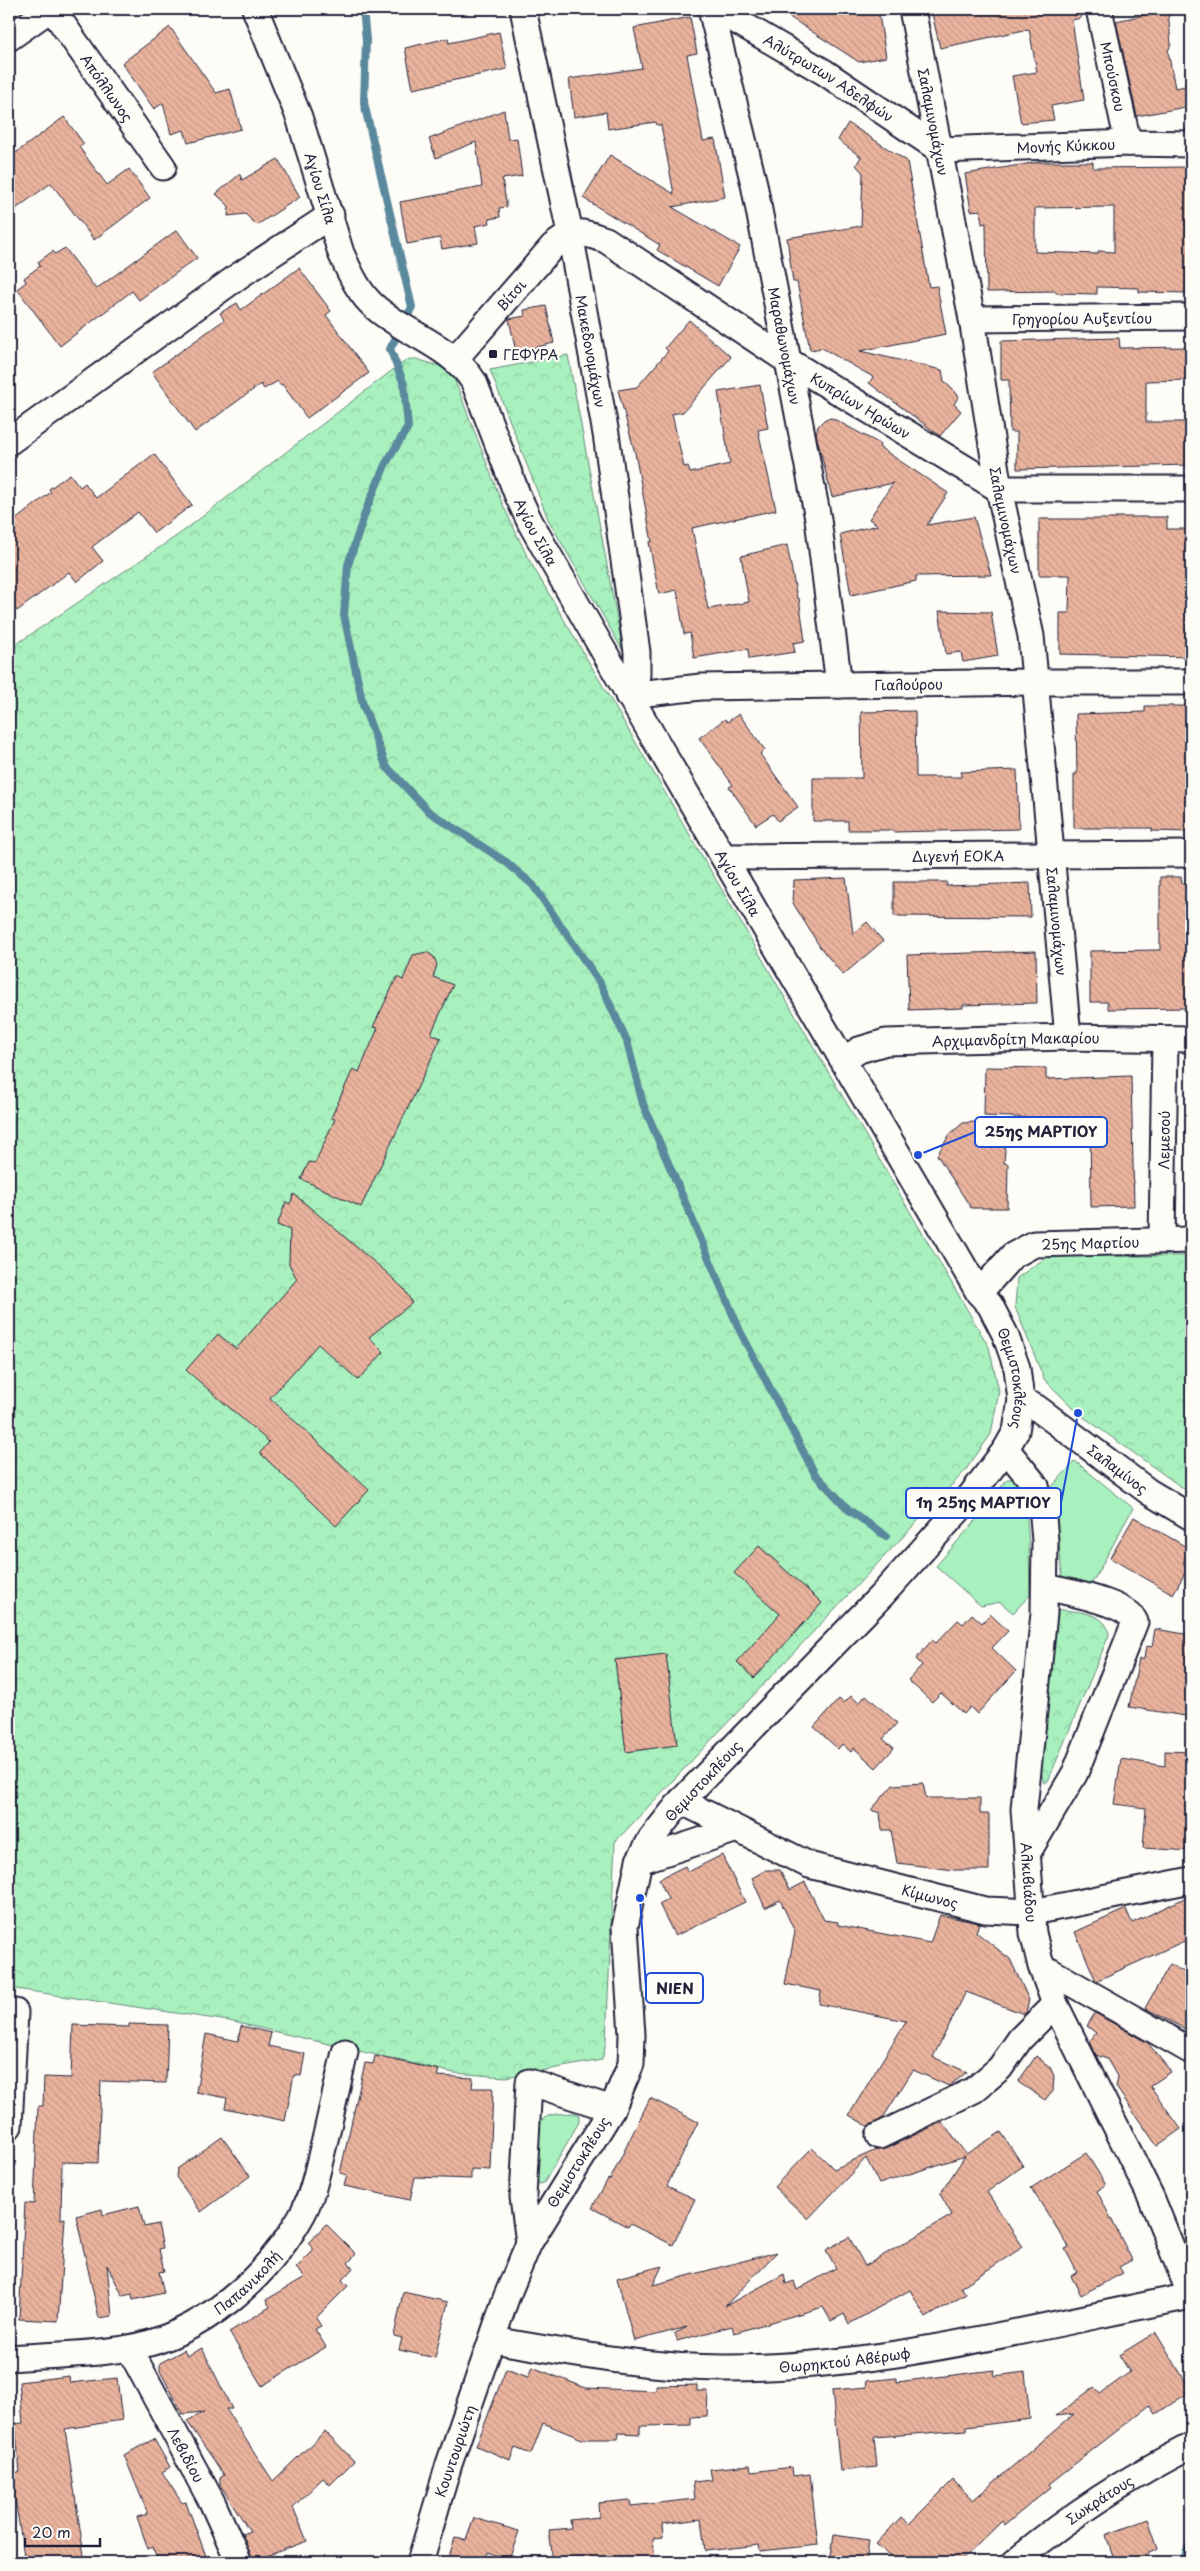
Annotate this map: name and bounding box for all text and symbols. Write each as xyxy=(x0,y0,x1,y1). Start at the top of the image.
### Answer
street label: Αλύτρωτων Αδελφών xyxy=(760,29,898,127)
street label: Μπούσκου xyxy=(1096,39,1131,113)
street label: Απόλλωνος xyxy=(76,49,138,126)
street label: Σαλαμινομάχων xyxy=(913,66,955,177)
street label: Μονής Κύκκου xyxy=(1016,133,1116,158)
street label: Αγίου Σίλα xyxy=(300,150,342,227)
street label: Βίτσι xyxy=(491,274,530,315)
street label: Μαραθωνομάχων xyxy=(764,285,807,406)
street label: Μακεδονομάχων xyxy=(571,293,612,409)
street label: Γρηγορίου Αυξεντίου xyxy=(1012,307,1152,329)
place label: ΓΕΦΥΡΑ xyxy=(503,344,558,365)
marker: ΓΕΦΥΡΑ xyxy=(487,348,499,360)
street label: Κυπρίων Ηρώων xyxy=(807,367,915,444)
street label: Σαλαμινομάχων xyxy=(985,465,1028,576)
street label: Αγίου Σίλα xyxy=(510,495,563,569)
street label: Γιαλούρου xyxy=(874,673,943,695)
street label: Αγίου Σίλα xyxy=(711,845,766,920)
street label: Διγενή ΕΟΚΑ xyxy=(912,845,1004,866)
street label: Σαλαμινομάχων xyxy=(1042,866,1073,977)
street label: Αρχιμανδρίτη Μακαρίου xyxy=(932,1026,1100,1051)
street label: Λεμεσού xyxy=(1153,1110,1174,1170)
callout: 25ης ΜΑΡΤΙΟΥ xyxy=(975,1117,1107,1147)
text: 25ης ΜΑΡΤΙΟΥ xyxy=(985,1119,1098,1142)
street label: 25ης Μαρτίου xyxy=(1041,1231,1140,1254)
street label: Θεμιστοκλέους xyxy=(993,1323,1031,1430)
street label: Σαλαμίνος xyxy=(1083,1439,1153,1498)
callout: 1η 25ης ΜΑΡΤΙΟΥ xyxy=(906,1488,1061,1518)
text: 1η 25ης ΜΑΡΤΙΟΥ xyxy=(916,1490,1051,1513)
street label: Θεμιστοκλέους xyxy=(660,1736,746,1826)
street label: Αλκιβιάδου xyxy=(1016,1842,1043,1923)
street label: Κίμωνος xyxy=(900,1879,960,1913)
callout: ΝΙΕΝ xyxy=(646,1973,703,2003)
text: ΝΙΕΝ xyxy=(656,1976,694,1999)
street label: Θεμιστοκλέους xyxy=(542,2112,614,2212)
street label: Παπανικολή xyxy=(209,2246,285,2319)
street label: Θωρηκτού Αβέρωφ xyxy=(778,2341,912,2377)
street label: Κουντουριώτη xyxy=(429,2402,481,2500)
street label: Λεβιδίου xyxy=(163,2423,210,2486)
street label: Σωκράτους xyxy=(1061,2470,1137,2529)
scale bar xyxy=(25,2516,100,2548)
text: 20 m xyxy=(32,2520,71,2543)

